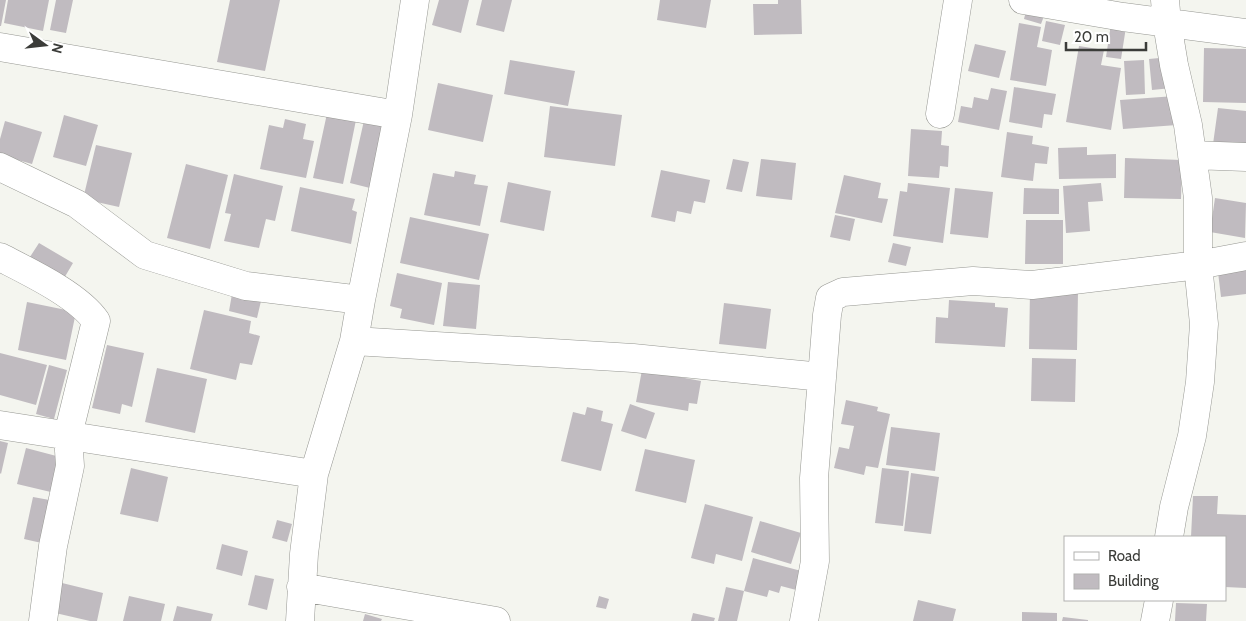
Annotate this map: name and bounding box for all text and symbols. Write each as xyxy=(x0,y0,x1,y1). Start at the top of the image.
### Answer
north arrow xyxy=(20,20,70,70)
scale bar xyxy=(1066,20,1146,52)
text: 20 m xyxy=(1074,28,1109,46)
text: N xyxy=(48,41,68,55)
legend xyxy=(1064,536,1226,601)
text: Road xyxy=(1108,547,1141,565)
text: Building xyxy=(1108,572,1159,590)

